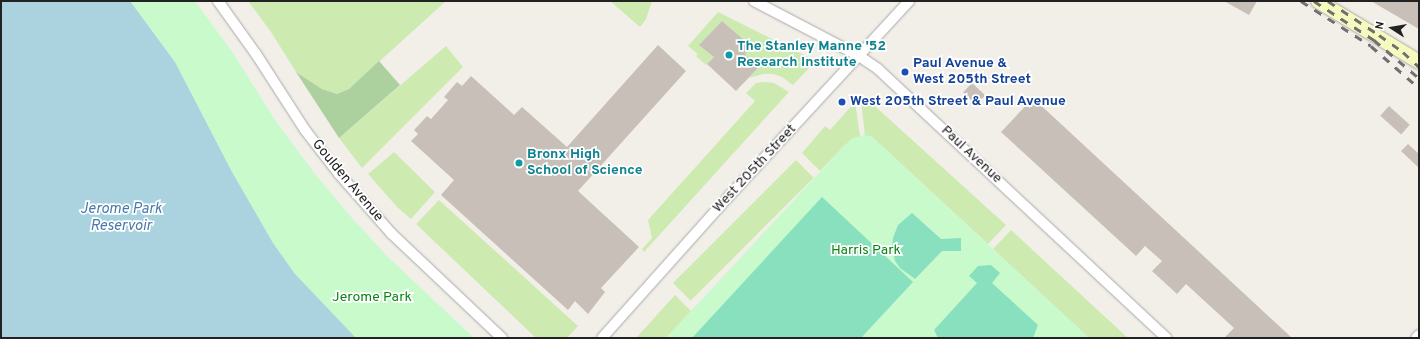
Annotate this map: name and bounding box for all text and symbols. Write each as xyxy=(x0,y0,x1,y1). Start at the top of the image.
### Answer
north arrow xyxy=(1372,8,1412,48)
text: N xyxy=(1373,20,1388,31)
place label: The Stanley Manne '52 Research Institute xyxy=(737,39,886,72)
marker: The Stanley Manne '52 Research Institute xyxy=(724,50,734,60)
place label: Paul Avenue & West 205th Street xyxy=(913,56,1031,88)
marker: Paul Avenue & West 205th Street xyxy=(900,67,910,77)
place label: West 205th Street & Paul Avenue xyxy=(850,94,1066,110)
marker: West 205th Street & Paul Avenue xyxy=(837,97,847,107)
street label: West 205th Street xyxy=(710,121,800,217)
street label: Paul Avenue xyxy=(937,122,1005,188)
street label: Goulden Avenue xyxy=(308,136,386,226)
place label: Bronx High School of Science xyxy=(527,147,643,180)
marker: Bronx High School of Science xyxy=(514,158,524,168)
water label: Jerome Park Reservoir xyxy=(80,200,162,235)
park label: Harris Park xyxy=(831,243,901,259)
park label: Jerome Park xyxy=(332,290,412,306)

